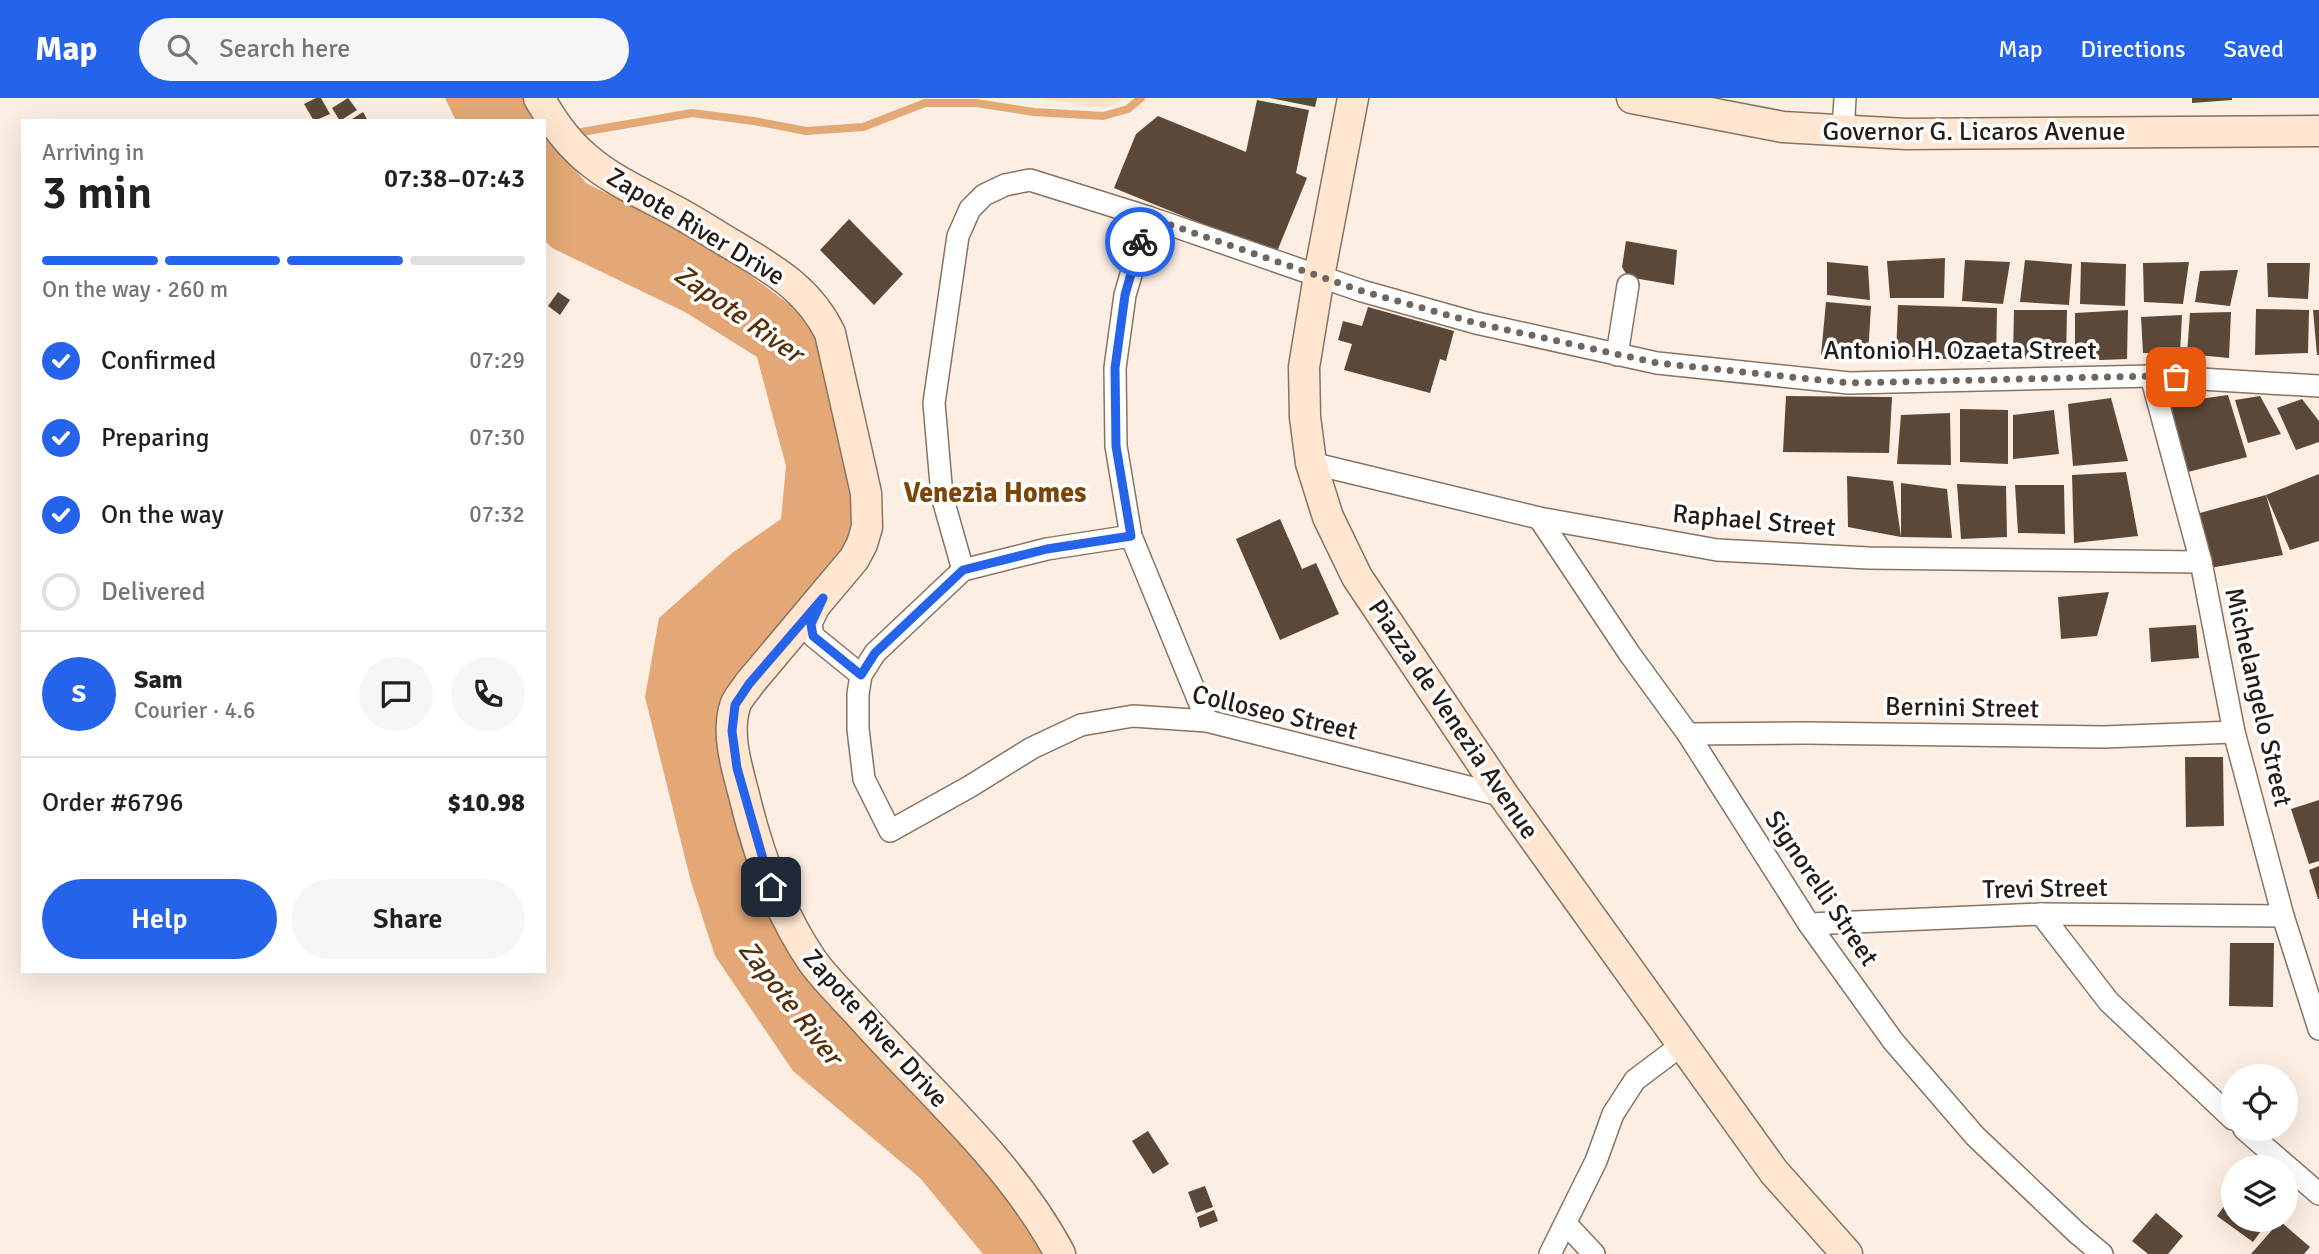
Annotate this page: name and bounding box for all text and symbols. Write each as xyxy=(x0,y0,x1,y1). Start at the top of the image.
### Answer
search box xyxy=(139,18,629,81)
text: Map xyxy=(35,29,97,70)
icon: search xyxy=(163,30,201,68)
text: Search here xyxy=(219,33,350,65)
text: Map xyxy=(1998,34,2043,64)
text: Directions xyxy=(2081,34,2186,64)
text: Saved xyxy=(2224,34,2284,64)
street label: Governor G. Licaros Avenue xyxy=(1823,116,2125,148)
text: Arriving in xyxy=(42,138,144,167)
street label: Zapote River Drive xyxy=(601,161,790,293)
text: 07:38–07:43 xyxy=(384,163,525,195)
text: 3 min xyxy=(42,165,152,221)
courier xyxy=(1105,207,1175,277)
icon: bike xyxy=(1121,223,1159,261)
water label: Zapote River xyxy=(668,257,812,373)
text: On the way · 260 m xyxy=(42,275,228,304)
street label: Antonio H. Ozaeta Street xyxy=(1823,335,2097,367)
icon: check xyxy=(42,342,80,380)
text: Confirmed xyxy=(101,345,216,377)
text: 07:29 xyxy=(469,346,525,375)
pin xyxy=(2146,347,2206,407)
icon: bag xyxy=(2157,358,2195,396)
icon: check xyxy=(42,419,80,457)
text: Preparing xyxy=(101,422,209,454)
text: 07:30 xyxy=(469,423,525,452)
district label: Venezia Homes xyxy=(903,476,1087,510)
icon: check xyxy=(42,496,80,534)
street label: Raphael Street xyxy=(1671,498,1837,544)
text: On the way xyxy=(101,499,224,531)
text: 07:32 xyxy=(469,500,525,529)
text: Delivered xyxy=(101,576,206,608)
street label: Michelangelo Street xyxy=(2217,585,2299,810)
street label: Piazza de Venezia Avenue xyxy=(1361,594,1545,846)
button: chat xyxy=(359,657,433,731)
button: phone xyxy=(451,657,525,731)
text: Sam xyxy=(134,664,183,696)
text: S xyxy=(72,678,86,710)
street label: Colloseo Street xyxy=(1189,678,1361,748)
street label: Bernini Street xyxy=(1885,691,2039,725)
text: Courier · 4.6 xyxy=(134,696,255,725)
text: Order #6796 xyxy=(42,787,183,819)
text: $10.98 xyxy=(447,787,525,819)
street label: Signorelli Street xyxy=(1757,805,1885,972)
pin xyxy=(741,857,801,917)
icon: home xyxy=(752,868,790,906)
street label: Trevi Street xyxy=(1982,872,2108,906)
button: Help xyxy=(42,879,277,959)
button: Share xyxy=(291,879,525,959)
water label: Zapote River xyxy=(731,933,852,1075)
street label: Zapote River Drive xyxy=(796,943,955,1115)
map controls xyxy=(2221,1064,2298,1232)
button: locate xyxy=(2221,1064,2298,1141)
button: layers xyxy=(2221,1155,2298,1232)

